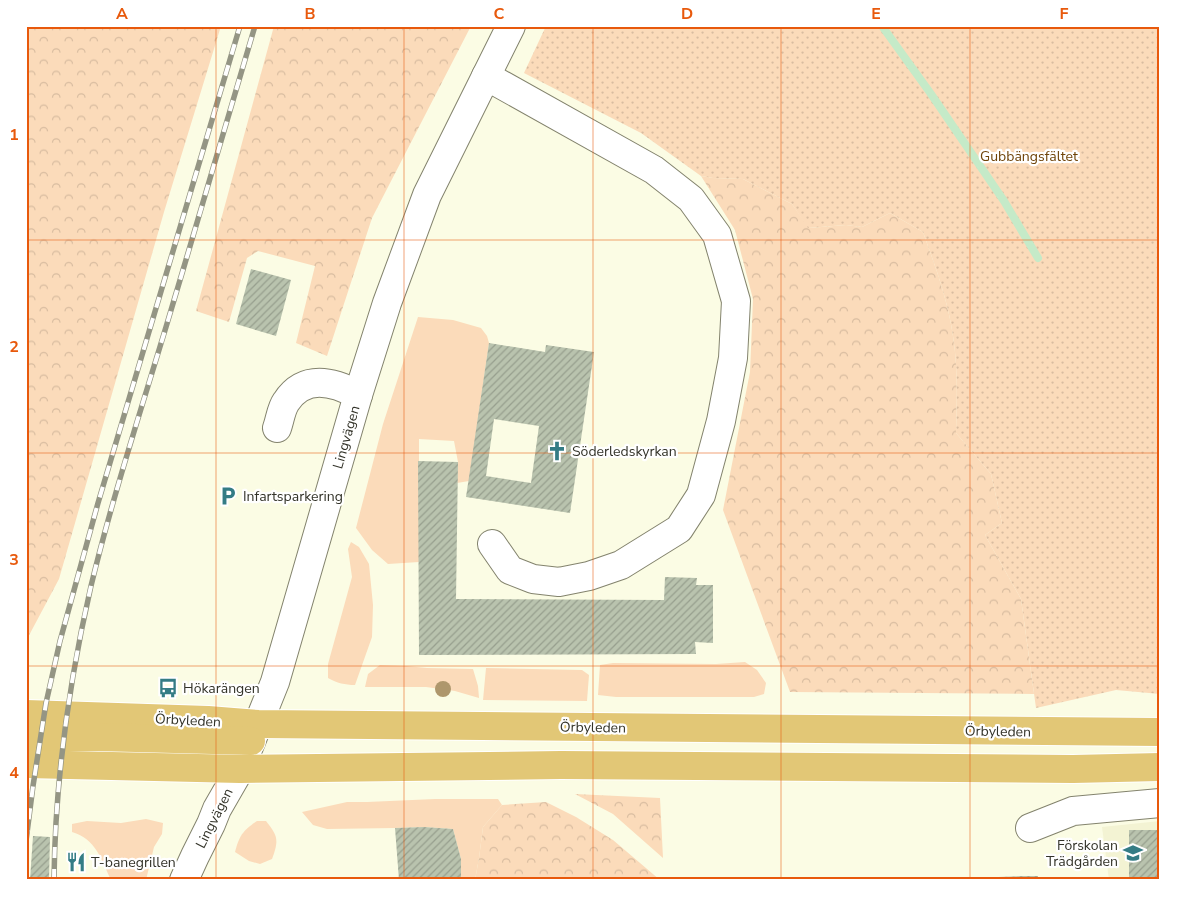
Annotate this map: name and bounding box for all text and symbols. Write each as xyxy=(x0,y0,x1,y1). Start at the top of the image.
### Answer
text: A xyxy=(116,3,128,25)
text: B xyxy=(304,3,316,25)
text: C xyxy=(494,3,505,25)
text: D xyxy=(681,3,693,25)
text: E xyxy=(871,3,881,25)
text: F xyxy=(1060,3,1069,25)
text: 1 xyxy=(9,124,19,146)
park label: Gubbängsfältet xyxy=(980,147,1078,166)
text: 2 xyxy=(9,336,19,358)
street label: Lingvägen xyxy=(328,403,365,471)
church icon: Söderledskyrkan xyxy=(546,440,568,462)
place label: Söderledskyrkan xyxy=(572,442,677,461)
parking icon: Infartsparkering xyxy=(217,485,239,507)
place label: Infartsparkering xyxy=(243,487,343,506)
text: 3 xyxy=(9,549,19,571)
bus stop icon: Hökarängen xyxy=(157,677,179,699)
place label: Hökarängen xyxy=(183,679,260,698)
street label: Örbyleden xyxy=(154,709,221,732)
street label: Örbyleden xyxy=(560,717,626,738)
street label: Örbyleden xyxy=(965,721,1031,742)
text: 4 xyxy=(9,762,19,784)
street label: Lingvägen xyxy=(191,785,238,852)
place label: Förskolan Trädgården xyxy=(1046,836,1118,871)
school or university icon: Förskolan Trädgården xyxy=(1122,842,1144,864)
restaurant icon: T-banegrillen xyxy=(65,851,87,873)
place label: T-banegrillen xyxy=(91,853,176,872)

